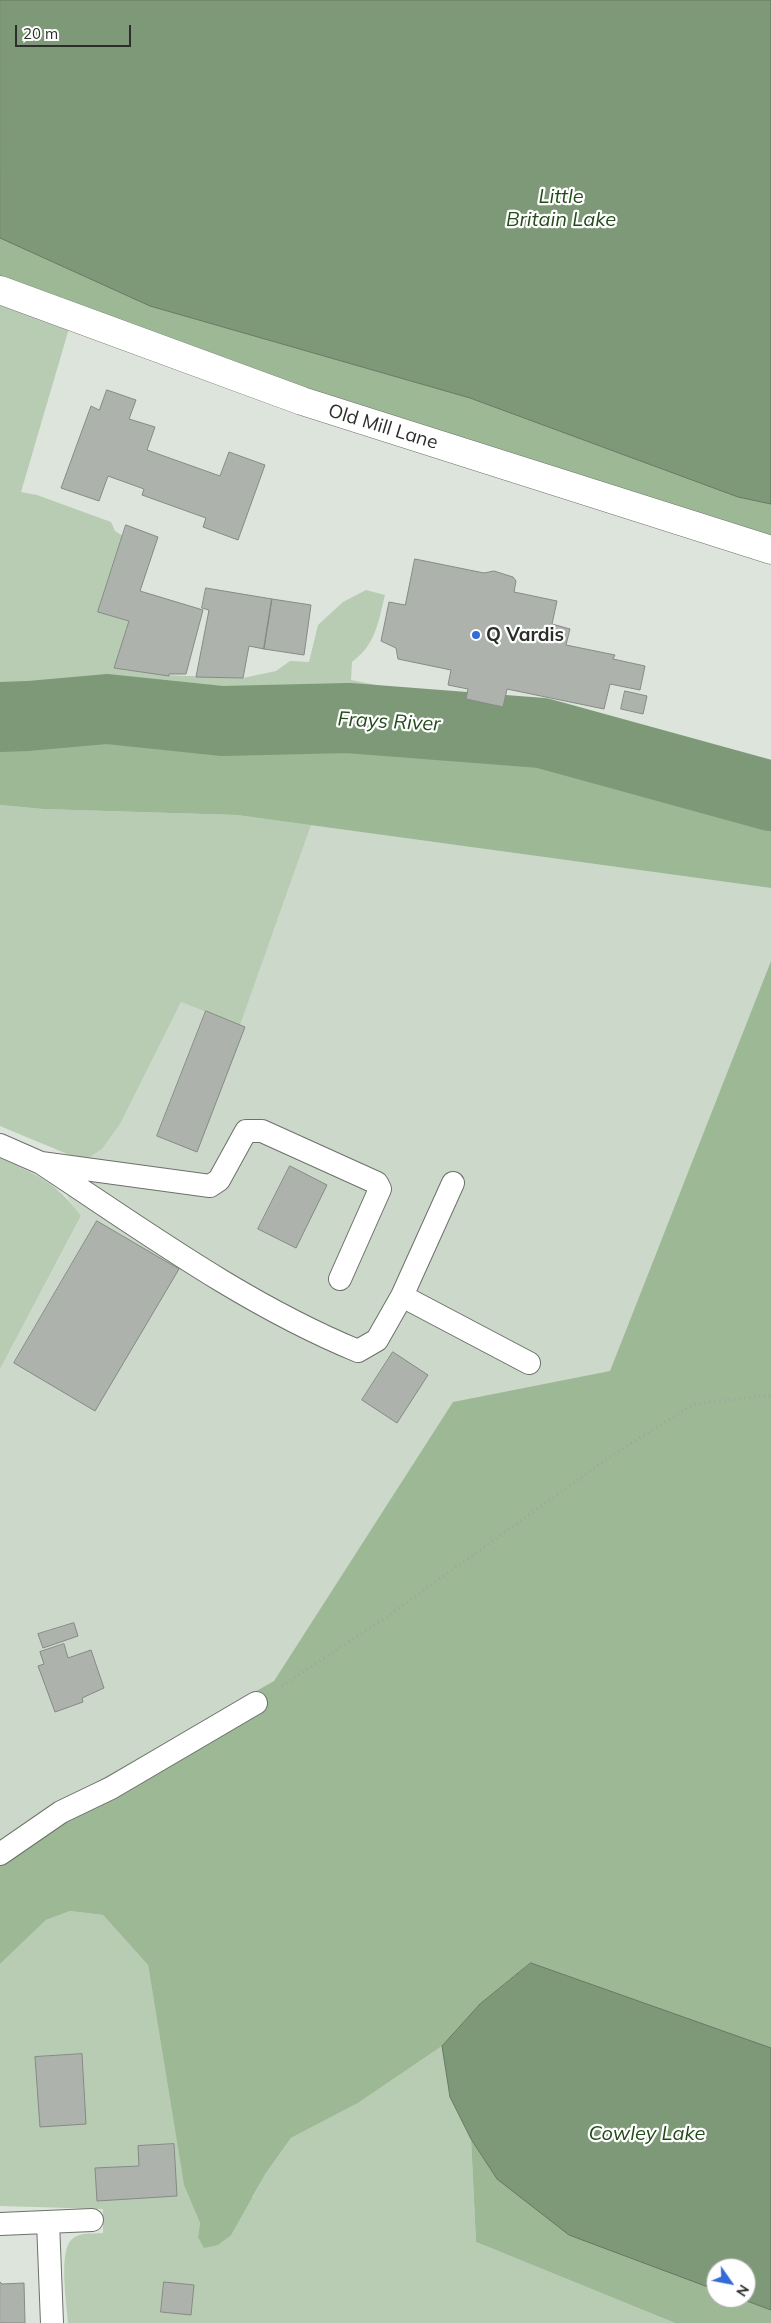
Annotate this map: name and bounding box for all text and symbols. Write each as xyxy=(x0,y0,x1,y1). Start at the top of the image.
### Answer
scale bar xyxy=(18,15,134,47)
text: 20 m xyxy=(23,24,58,43)
water label: Little Britain Lake xyxy=(506,185,616,232)
street label: Old Mill Lane xyxy=(325,399,441,455)
place label: Q Vardis xyxy=(486,624,564,646)
marker: Q Vardis xyxy=(470,629,482,641)
water label: Frays River xyxy=(337,707,441,737)
water label: Cowley Lake xyxy=(589,2122,705,2146)
north arrow xyxy=(706,2258,756,2308)
text: N xyxy=(732,2281,753,2300)

